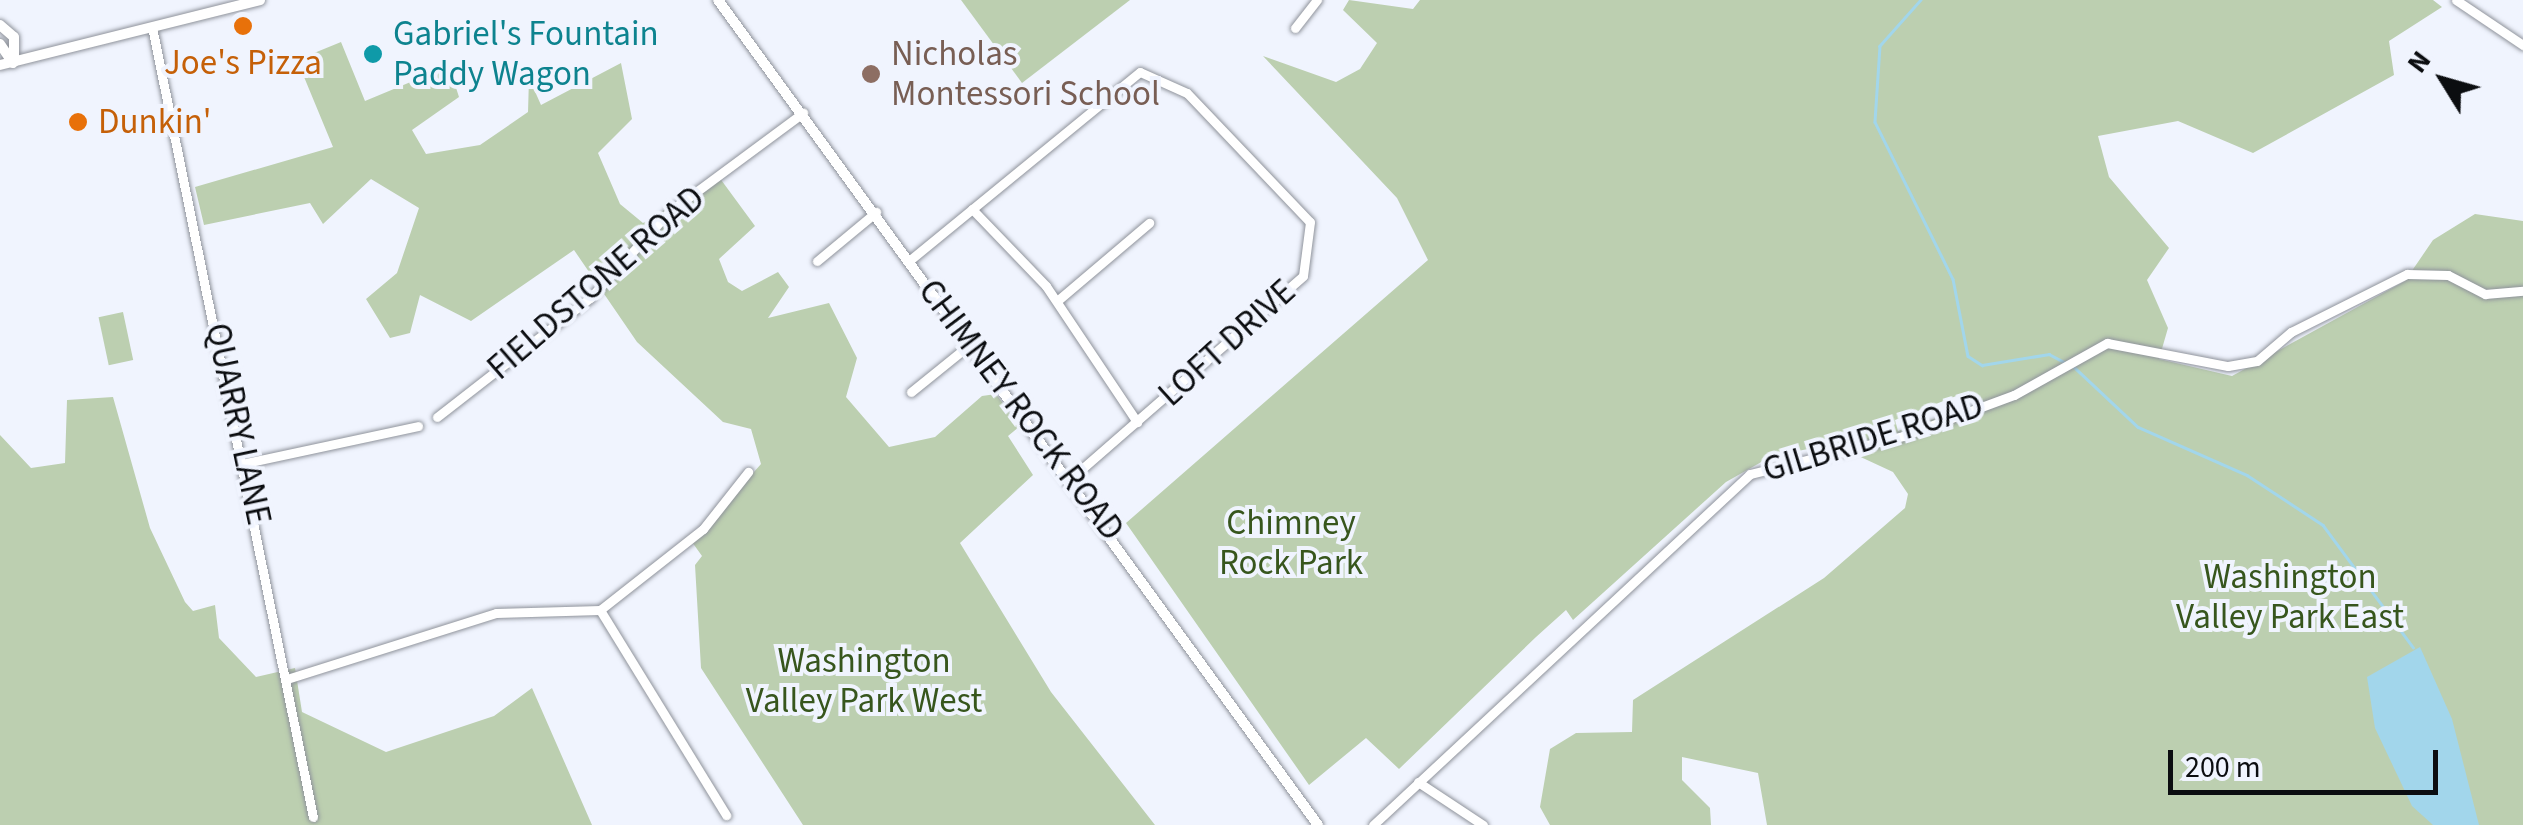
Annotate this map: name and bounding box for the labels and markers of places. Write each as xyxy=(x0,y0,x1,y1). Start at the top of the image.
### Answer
place label: Gabriel's Fountain Paddy Wagon xyxy=(393,13,659,95)
marker: Joe's Pizza xyxy=(232,15,254,37)
place label: Nicholas Montessori School xyxy=(891,33,1160,115)
place label: Joe's Pizza xyxy=(164,42,322,84)
marker: Gabriel's Fountain Paddy Wagon xyxy=(362,43,384,65)
marker: Nicholas Montessori School xyxy=(860,63,882,85)
place label: Dunkin' xyxy=(98,101,212,143)
marker: Dunkin' xyxy=(67,111,89,133)

